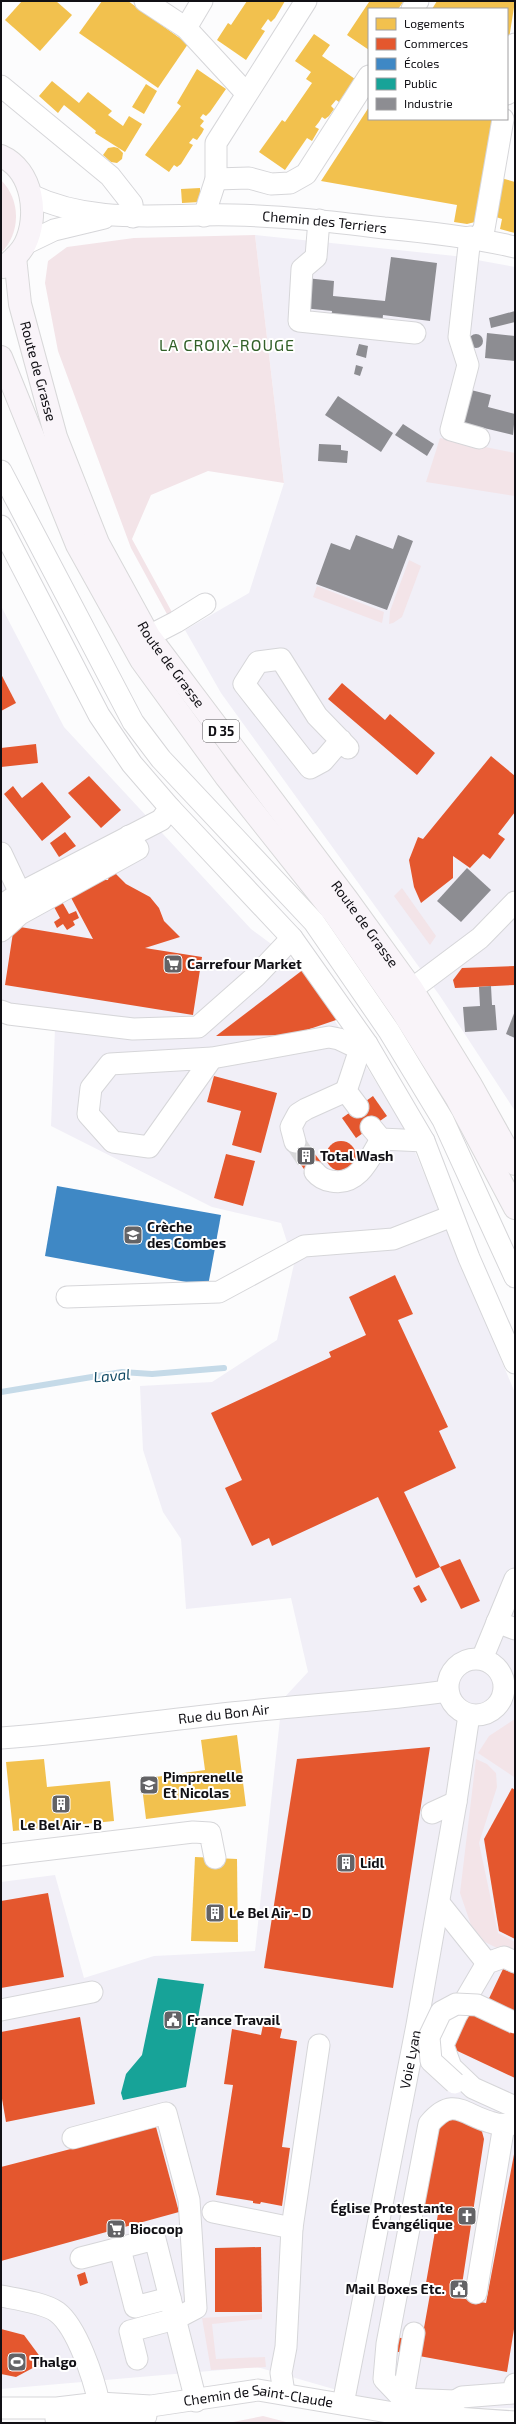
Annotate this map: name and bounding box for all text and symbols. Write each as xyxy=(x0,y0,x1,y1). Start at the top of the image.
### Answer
legend xyxy=(368,8,508,120)
text: Logements xyxy=(404,16,465,30)
text: Commerces xyxy=(404,36,468,50)
text: Écoles xyxy=(404,56,439,70)
text: Public xyxy=(404,76,437,90)
text: Industrie xyxy=(404,96,453,110)
street label: Chemin des Terriers xyxy=(262,207,388,236)
street label: Route de Grasse xyxy=(17,319,60,423)
district label: LA CROIX-ROUGE xyxy=(159,335,295,354)
street label: Route de Grasse xyxy=(134,618,209,711)
road number: D 35 xyxy=(203,720,239,742)
street label: Route de Grasse xyxy=(328,877,402,970)
supermarket icon: Carrefour Market xyxy=(162,953,184,975)
place label: Carrefour Market xyxy=(187,955,302,972)
building icon: Total Wash xyxy=(295,1145,317,1167)
place label: Total Wash xyxy=(320,1147,394,1164)
place label: Crèche des Combes xyxy=(147,1218,226,1251)
school or university icon: Crèche des Combes xyxy=(122,1224,144,1246)
water label: Laval xyxy=(93,1364,131,1386)
street label: Rue du Bon Air xyxy=(177,1700,271,1727)
place label: Pimprenelle Et Nicolas xyxy=(163,1768,243,1801)
school or university icon: Pimprenelle Et Nicolas xyxy=(138,1774,160,1796)
building icon: Le Bel Air - B xyxy=(50,1793,72,1815)
place label: Le Bel Air - B xyxy=(20,1816,102,1833)
building icon: Lidl xyxy=(335,1852,357,1874)
place label: Lidl xyxy=(360,1854,385,1871)
building icon: Le Bel Air - D xyxy=(204,1902,226,1924)
place label: Le Bel Air - D xyxy=(229,1904,311,1921)
public building icon: France Travail xyxy=(162,2009,184,2031)
place label: France Travail xyxy=(187,2011,280,2028)
street label: Voie Lyan xyxy=(396,2029,424,2090)
place label: Église Protestante Évangélique xyxy=(330,2199,453,2232)
church icon: Église Protestante Évangélique xyxy=(456,2205,478,2227)
supermarket icon: Biocoop xyxy=(105,2218,127,2240)
place label: Biocoop xyxy=(130,2220,183,2237)
public building icon: Mail Boxes Etc. xyxy=(448,2278,470,2300)
place label: Mail Boxes Etc. xyxy=(346,2280,445,2297)
sports icon: Thalgo xyxy=(6,2351,28,2373)
place label: Thalgo xyxy=(31,2353,77,2370)
street label: Chemin de Saint-Claude xyxy=(182,2381,335,2411)

